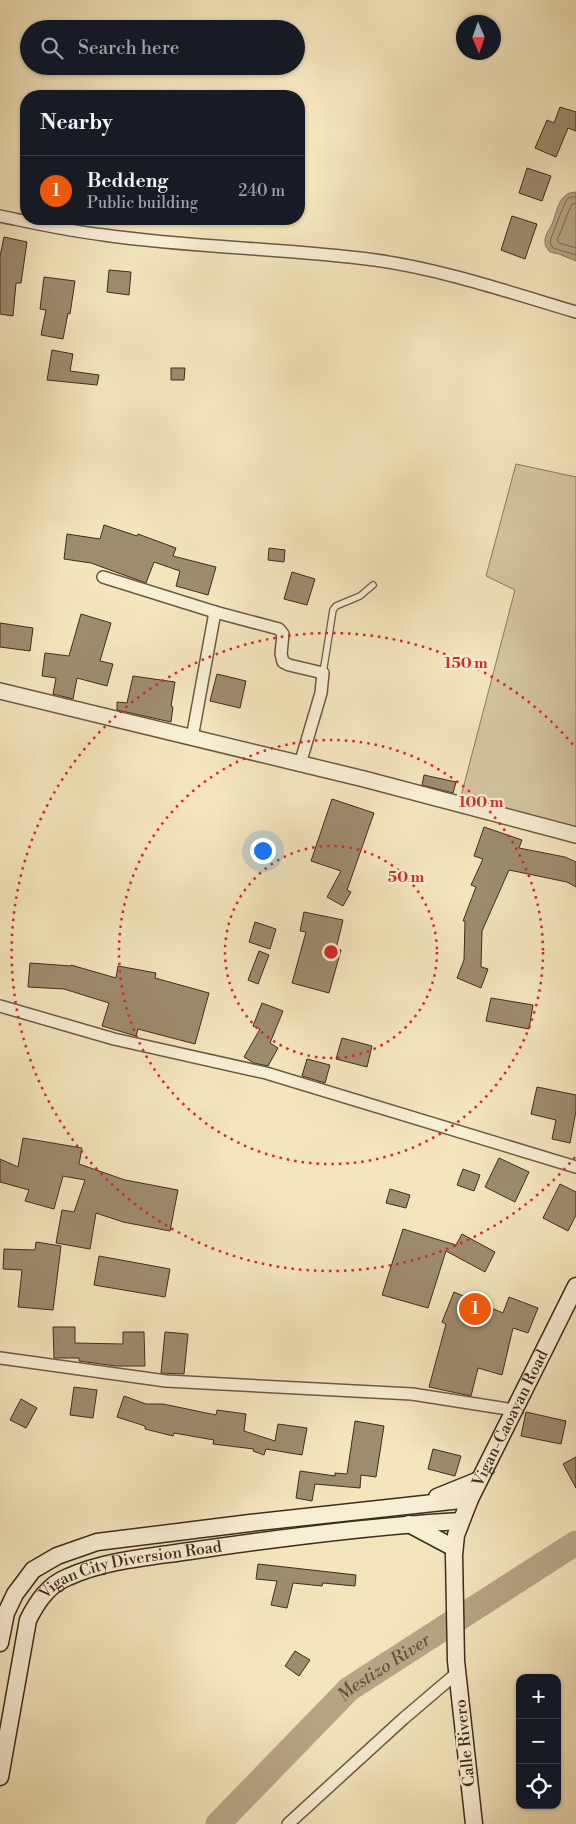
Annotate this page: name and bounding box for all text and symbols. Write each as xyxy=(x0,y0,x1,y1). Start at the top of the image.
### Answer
north arrow xyxy=(456,15,501,60)
search box xyxy=(20,20,305,75)
icon: search xyxy=(38,34,66,62)
text: Search here xyxy=(78,36,179,60)
text: Nearby xyxy=(40,110,113,136)
text: Beddeng xyxy=(87,169,168,193)
text: 1 xyxy=(52,181,60,201)
text: 240 m xyxy=(238,181,285,201)
text: Public building xyxy=(87,193,198,213)
text: 150 m xyxy=(444,654,488,673)
text: 100 m xyxy=(459,793,504,812)
your location xyxy=(250,838,276,864)
text: 50 m xyxy=(388,868,424,887)
centre of rings xyxy=(322,943,340,961)
pin: 1 xyxy=(459,1290,491,1328)
street label: Vigan-Caoayan Road xyxy=(467,1346,553,1491)
street label: Vigan City Diversion Road xyxy=(34,1537,223,1604)
water label: Mestizo River xyxy=(332,1628,435,1706)
map controls xyxy=(516,1674,561,1809)
button: + xyxy=(516,1674,561,1719)
street label: Calle Rivero xyxy=(450,1698,480,1788)
button: − xyxy=(516,1719,561,1764)
button: locate xyxy=(516,1764,561,1809)

